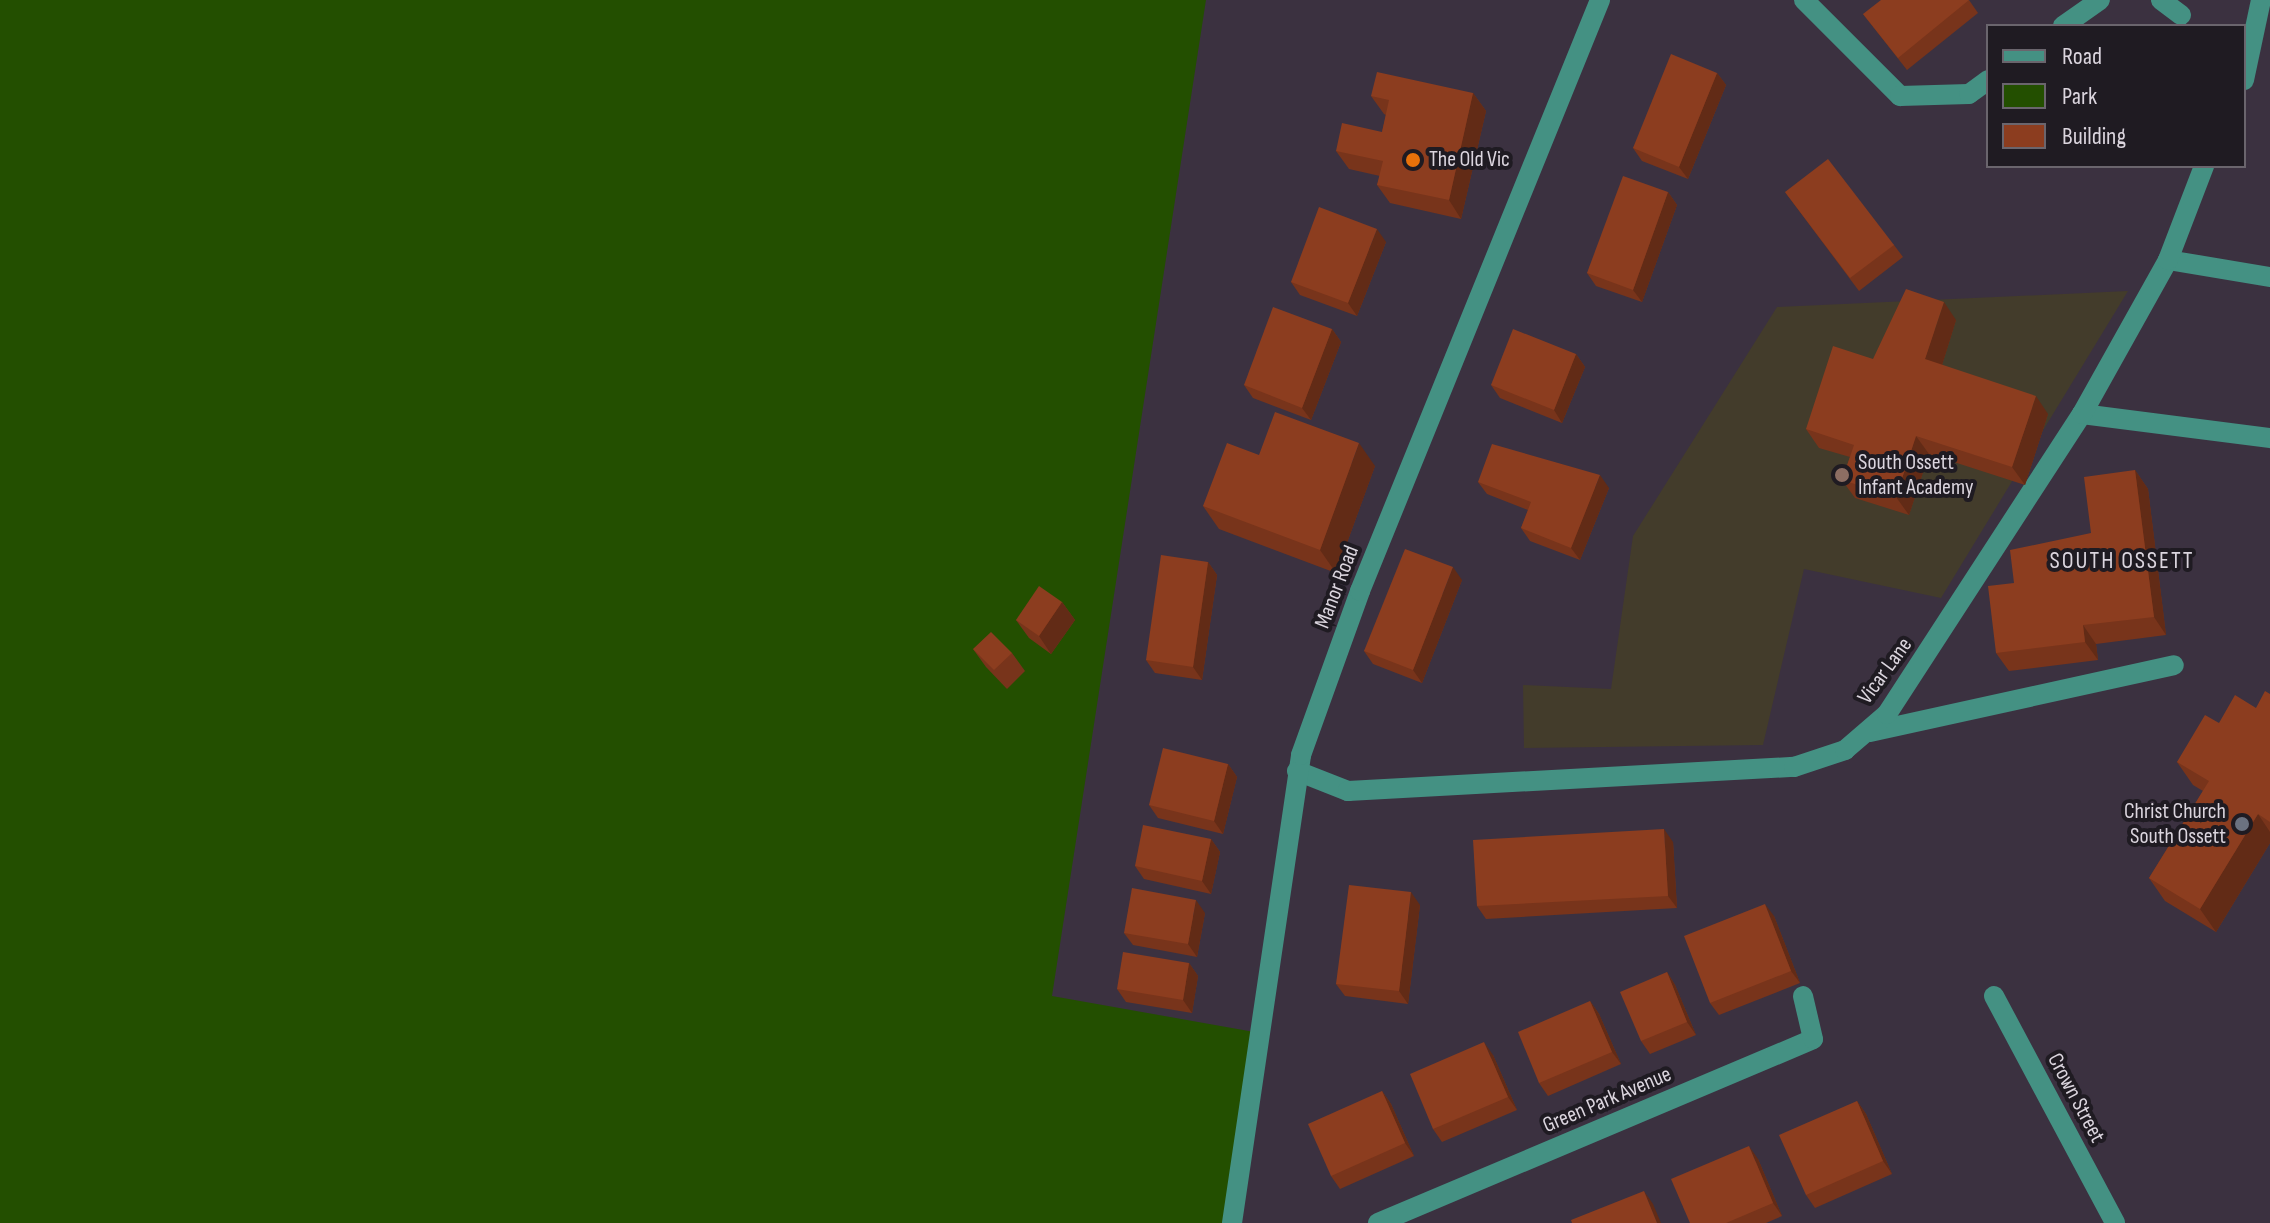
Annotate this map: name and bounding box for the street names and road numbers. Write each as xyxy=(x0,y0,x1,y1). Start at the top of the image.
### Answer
street label: Manor Road xyxy=(1309,542,1365,632)
street label: Vicar Lane xyxy=(1852,633,1918,709)
street label: Crown Street xyxy=(2042,1049,2110,1147)
street label: Green Park Avenue xyxy=(1539,1061,1675,1139)

